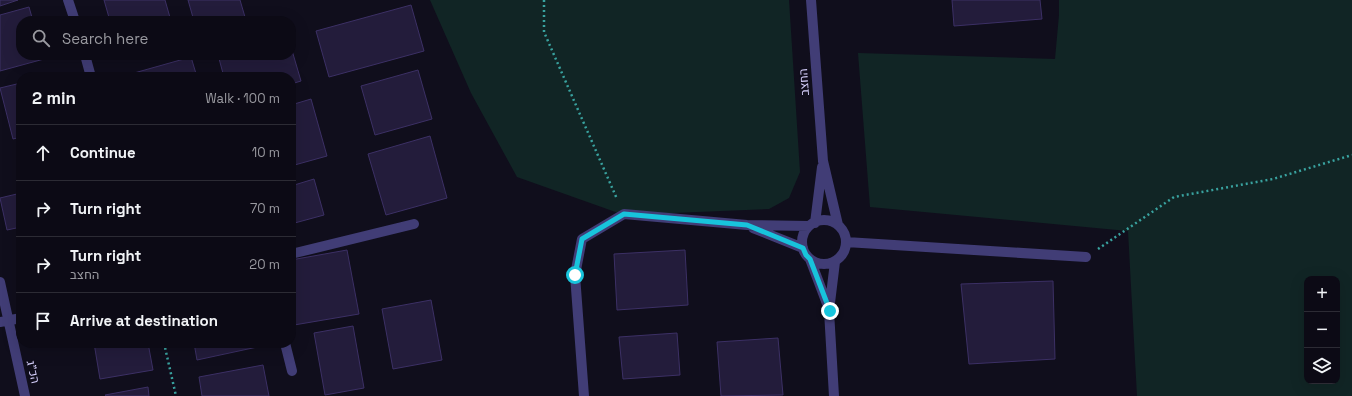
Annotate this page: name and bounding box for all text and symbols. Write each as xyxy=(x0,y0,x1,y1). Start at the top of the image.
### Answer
search box xyxy=(16,16,296,60)
icon: search xyxy=(30,27,52,49)
text: Search here xyxy=(62,29,148,48)
street label: החצב xyxy=(795,68,813,96)
text: 2 min xyxy=(32,87,76,109)
text: Walk · 100 m xyxy=(205,90,280,107)
icon: ahead xyxy=(32,142,54,164)
text: Continue xyxy=(70,143,136,162)
text: 10 m xyxy=(252,144,280,161)
icon: right xyxy=(32,198,54,220)
text: Turn right xyxy=(70,199,141,218)
text: 70 m xyxy=(250,200,280,217)
text: Turn right xyxy=(70,246,141,265)
icon: right xyxy=(32,254,54,276)
text: 20 m xyxy=(249,256,280,273)
text: החצב xyxy=(70,266,100,283)
route start xyxy=(566,266,584,284)
map controls xyxy=(1304,276,1340,384)
button: + xyxy=(1304,276,1340,312)
route end xyxy=(821,302,839,320)
icon: arrive xyxy=(32,310,54,332)
text: Arrive at destination xyxy=(70,311,218,330)
button: − xyxy=(1304,312,1340,348)
button: layers xyxy=(1304,348,1340,384)
street label: הכ"ג xyxy=(23,359,43,385)

